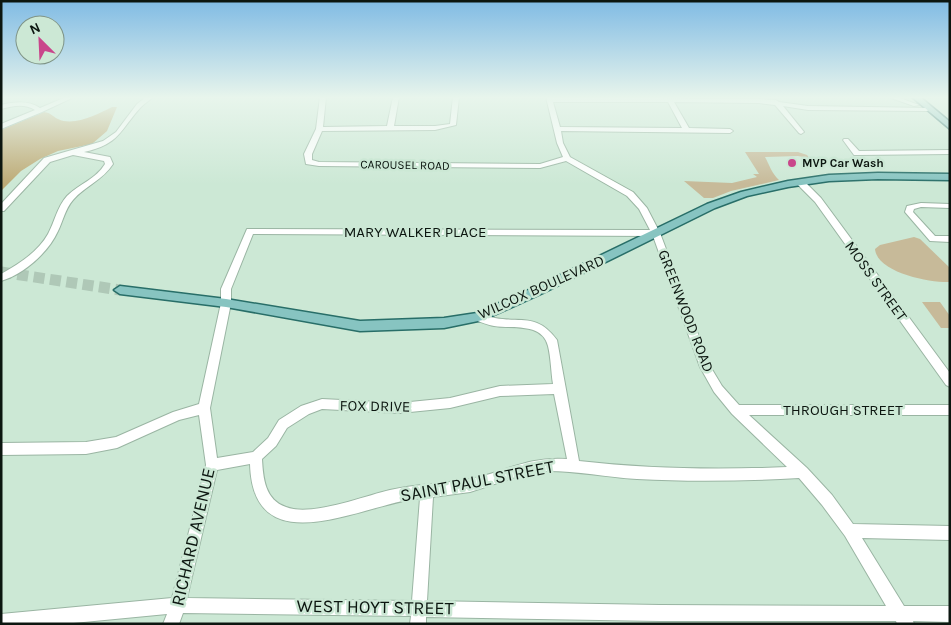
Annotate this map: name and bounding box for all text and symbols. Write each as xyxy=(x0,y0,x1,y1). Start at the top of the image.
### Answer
north arrow xyxy=(15,15,65,65)
text: N xyxy=(27,19,43,38)
place label: MVP Car Wash xyxy=(802,156,884,170)
street label: CAROUSEL ROAD xyxy=(360,157,450,173)
marker: MVP Car Wash xyxy=(786,157,798,169)
street label: MARY WALKER PLACE xyxy=(344,223,486,241)
street label: MOSS STREET xyxy=(841,238,911,325)
street label: GREENWOOD ROAD xyxy=(654,247,718,375)
street label: WILCOX BOULEVARD xyxy=(475,251,607,323)
street label: FOX DRIVE xyxy=(339,396,411,416)
street label: THROUGH STREET xyxy=(783,401,903,419)
street label: SAINT PAUL STREET xyxy=(398,455,556,507)
street label: RICHARD AVENUE xyxy=(166,466,220,608)
street label: WEST HOYT STREET xyxy=(296,595,454,619)

